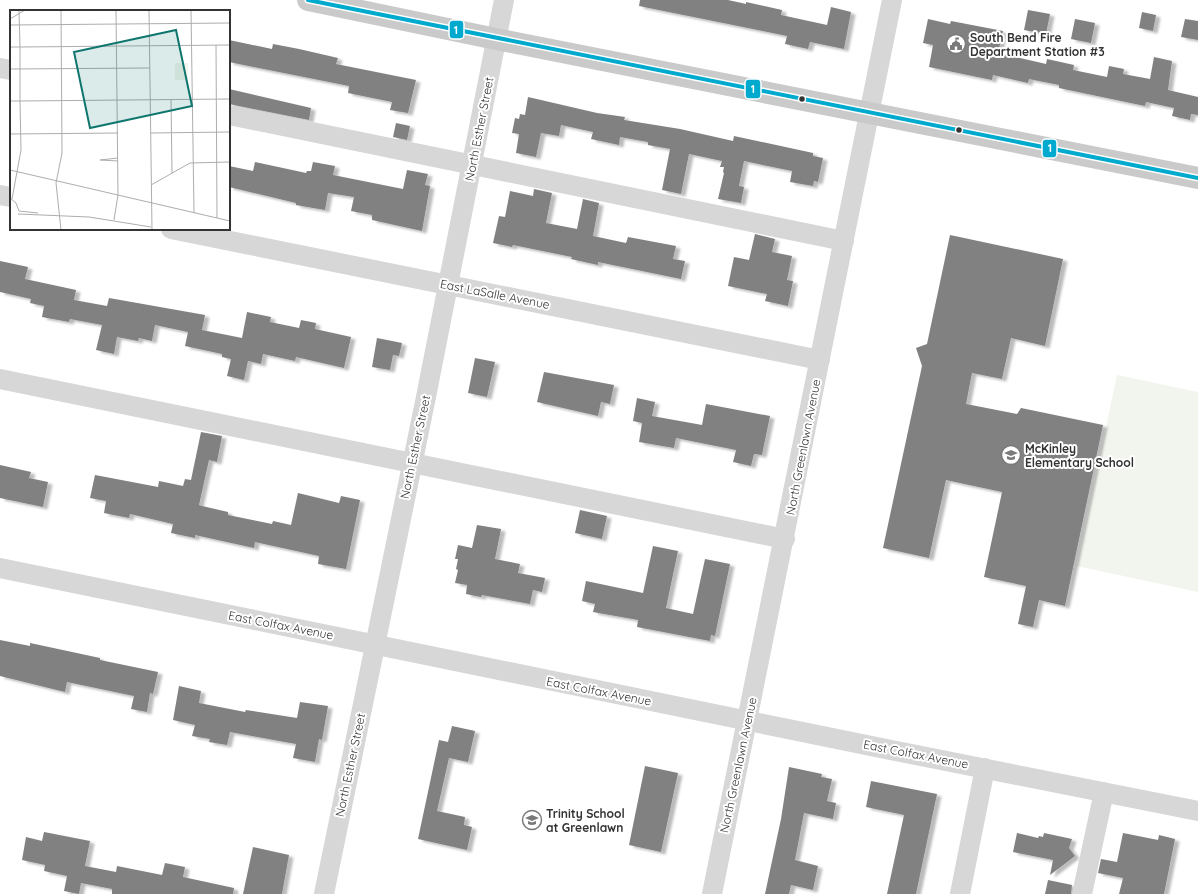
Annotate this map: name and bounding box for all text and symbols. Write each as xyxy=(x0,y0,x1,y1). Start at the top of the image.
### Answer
inset map xyxy=(10,10,230,230)
line badge: 1 xyxy=(449,20,464,39)
text: 1 xyxy=(454,23,458,37)
place label: South Bend Fire Department Station #3 xyxy=(970,30,1105,59)
public building icon: South Bend Fire Department Station #3 xyxy=(945,33,967,55)
street label: North Esther Street xyxy=(462,76,496,182)
line badge: 1 xyxy=(745,79,761,99)
text: 1 xyxy=(751,82,755,96)
unlabelled marker xyxy=(797,94,807,104)
unlabelled marker xyxy=(954,125,964,135)
line badge: 1 xyxy=(1042,139,1057,158)
text: 1 xyxy=(1048,141,1052,155)
street label: East LaSalle Avenue xyxy=(439,276,551,312)
street label: North Greenlawn Avenue xyxy=(782,378,824,516)
street label: North Esther Street xyxy=(397,394,433,500)
place label: McKinley Elementary School xyxy=(1025,441,1134,470)
school or university icon: McKinley Elementary School xyxy=(1000,444,1022,466)
street label: East Colfax Avenue xyxy=(227,607,335,643)
street label: East Colfax Avenue xyxy=(545,673,653,709)
street label: North Greenlawn Avenue xyxy=(716,696,760,834)
street label: North Esther Street xyxy=(332,712,368,818)
street label: East Colfax Avenue xyxy=(862,736,970,772)
place label: Trinity School at Greenlawn xyxy=(546,806,625,835)
school or university icon: Trinity School at Greenlawn xyxy=(521,809,543,831)

